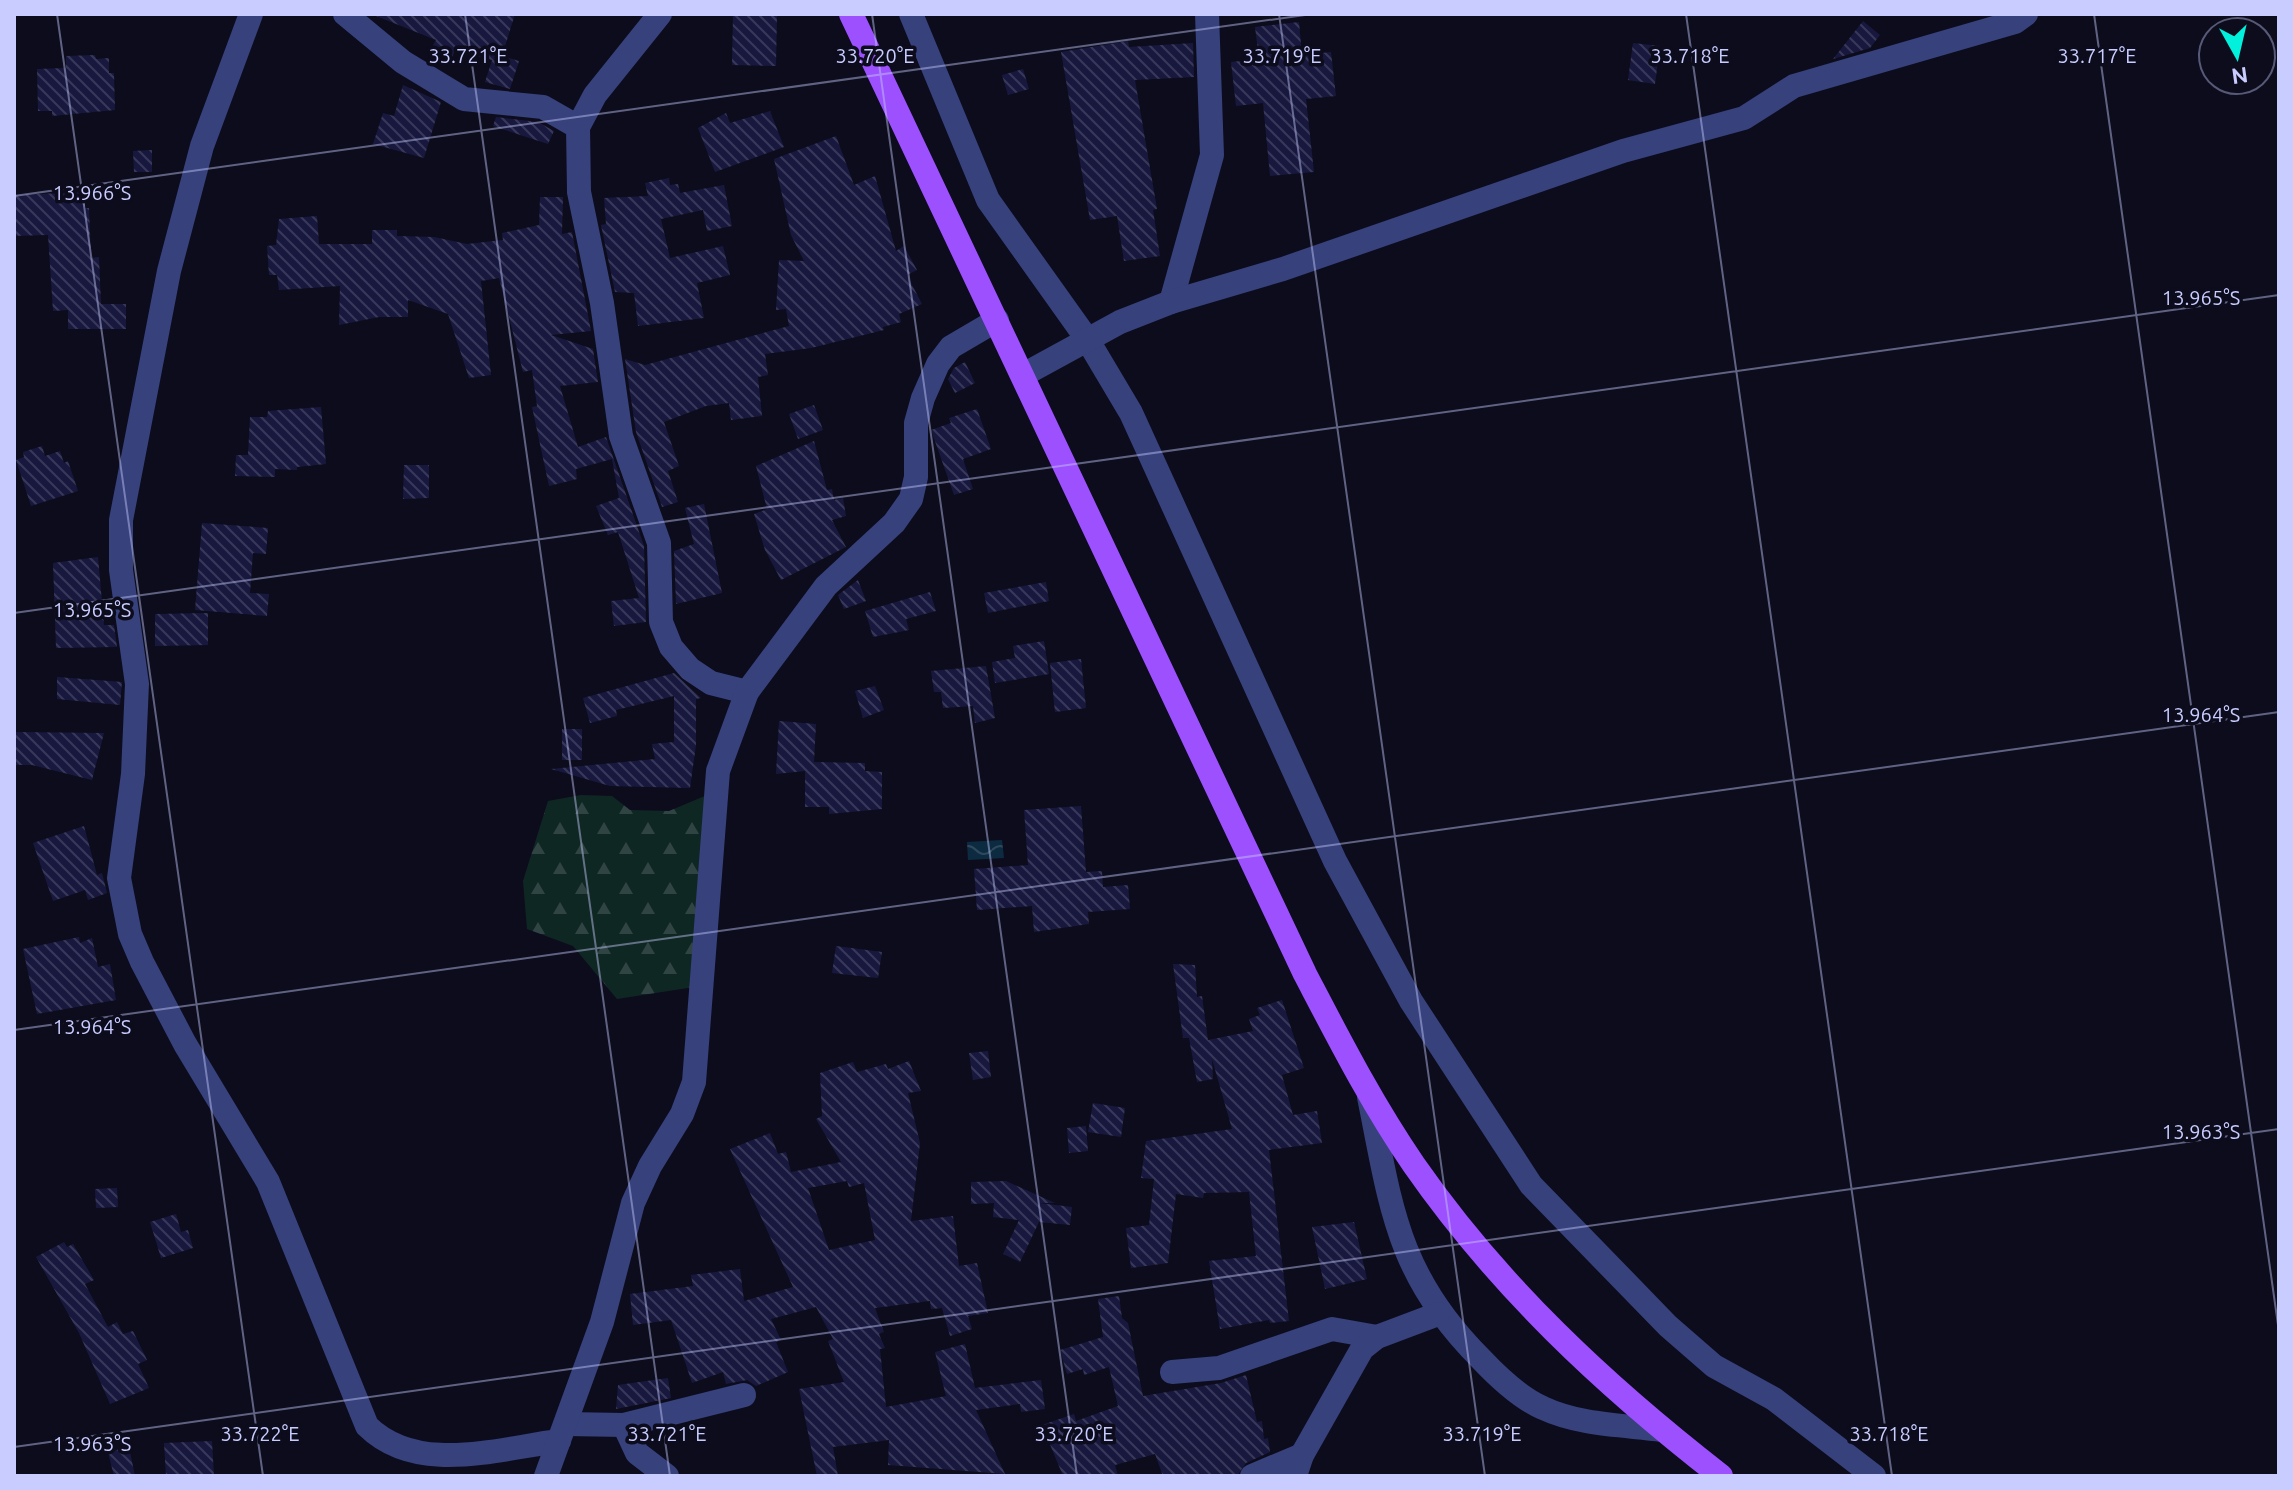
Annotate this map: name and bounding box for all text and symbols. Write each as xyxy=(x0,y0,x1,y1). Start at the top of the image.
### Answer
north arrow xyxy=(2197,16,2277,96)
text: 33.721°E xyxy=(429,44,508,67)
text: 33.720°E xyxy=(836,44,915,67)
text: 33.719°E xyxy=(1243,44,1322,67)
text: 33.718°E xyxy=(1651,44,1730,67)
text: 33.717°E xyxy=(2058,44,2137,67)
text: N xyxy=(2230,63,2250,90)
text: 13.966°S xyxy=(53,181,131,204)
text: 13.965°S xyxy=(2162,286,2240,309)
text: 13.965°S xyxy=(53,598,131,621)
text: 13.964°S xyxy=(2162,703,2240,726)
text: 13.964°S xyxy=(53,1015,131,1038)
text: 13.963°S xyxy=(2162,1120,2240,1143)
text: 33.722°E xyxy=(221,1422,300,1445)
text: 33.721°E xyxy=(628,1422,707,1445)
text: 33.720°E xyxy=(1035,1422,1114,1445)
text: 33.719°E xyxy=(1443,1422,1522,1445)
text: 33.718°E xyxy=(1850,1422,1929,1445)
text: 13.963°S xyxy=(53,1432,131,1455)

